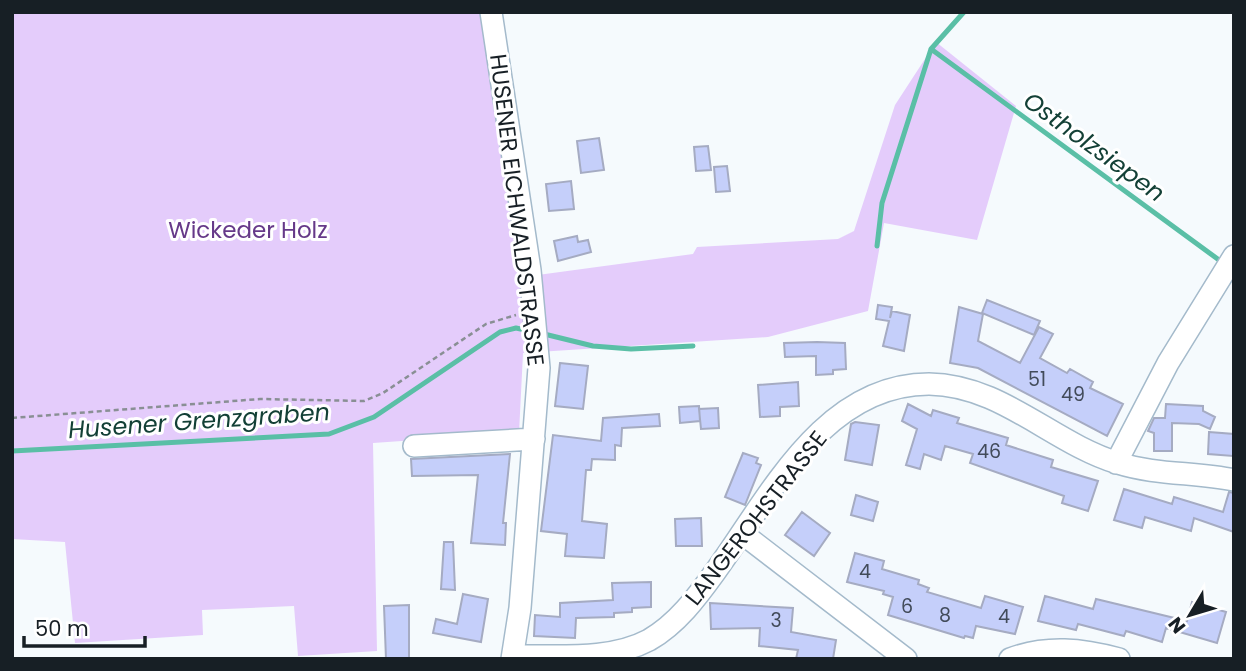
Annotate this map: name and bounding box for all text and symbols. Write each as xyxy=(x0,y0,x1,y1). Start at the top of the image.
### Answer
street label: HUSENER EICHWALDSTRASSE xyxy=(482,52,552,368)
water label: Ostholzsiepen xyxy=(1017,84,1172,209)
park label: Wickeder Holz xyxy=(168,214,328,246)
house number: 51 xyxy=(1028,366,1046,393)
house number: 49 xyxy=(1061,381,1085,408)
water label: Husener Grenzgraben xyxy=(67,395,331,446)
street label: LANGEROHSTRASSE xyxy=(678,424,834,612)
house number: 46 xyxy=(977,438,1001,465)
house number: 4 xyxy=(859,558,871,585)
north arrow xyxy=(1155,580,1225,650)
house number: 6 xyxy=(901,593,913,620)
house number: 8 xyxy=(939,602,951,629)
house number: 4 xyxy=(998,603,1010,630)
scale bar xyxy=(24,604,145,648)
house number: 3 xyxy=(770,607,782,634)
text: N xyxy=(1162,611,1192,639)
text: 50 m xyxy=(35,614,89,643)

